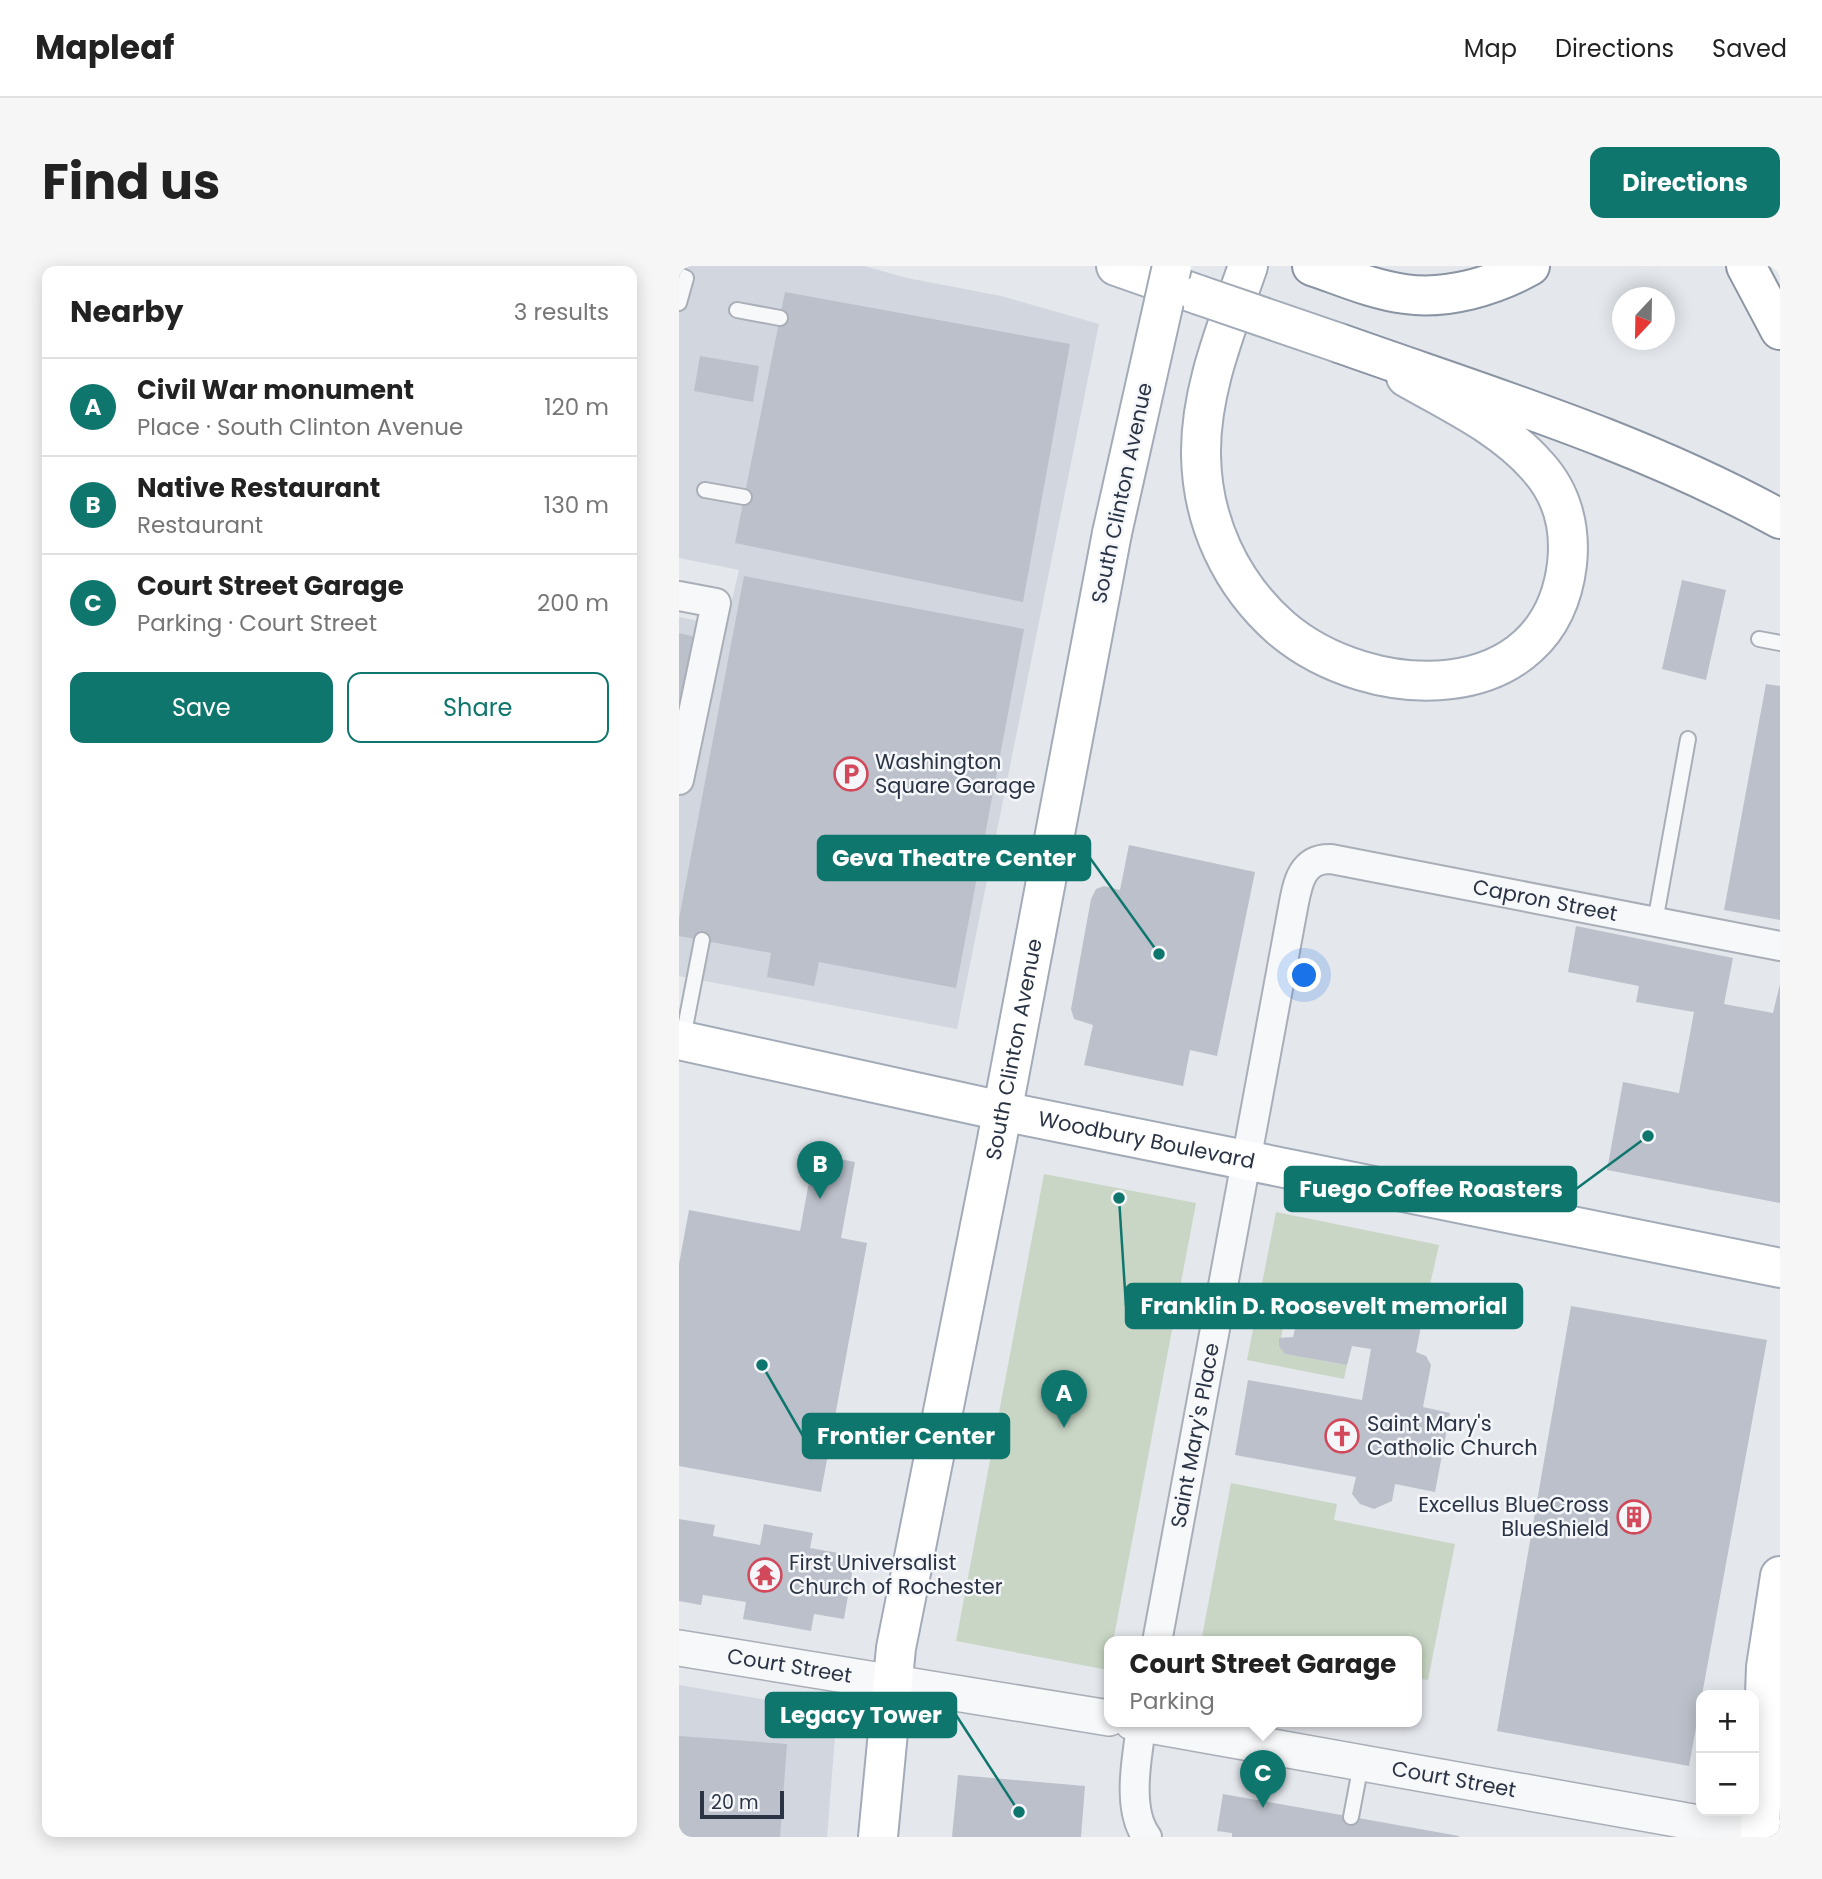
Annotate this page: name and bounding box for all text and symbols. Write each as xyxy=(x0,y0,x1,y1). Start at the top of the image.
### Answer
text: Mapleaf xyxy=(35,24,174,71)
text: Map xyxy=(1464,32,1517,65)
text: Directions xyxy=(1555,32,1674,65)
text: Saved xyxy=(1712,32,1787,65)
button: Directions xyxy=(1590,147,1780,218)
text: Find us xyxy=(42,148,220,216)
north arrow xyxy=(1612,287,1675,350)
text: Nearby xyxy=(70,290,184,333)
text: 3 results xyxy=(514,296,609,328)
text: Civil War monument xyxy=(137,372,414,408)
street label: South Clinton Avenue xyxy=(1084,380,1159,606)
text: A xyxy=(85,391,101,423)
text: 120 m xyxy=(544,391,609,423)
text: Place · South Clinton Avenue xyxy=(137,411,463,443)
text: Native Restaurant xyxy=(137,470,380,506)
text: B xyxy=(85,489,101,521)
text: 130 m xyxy=(544,489,609,521)
text: Restaurant xyxy=(137,509,263,541)
text: Court Street Garage xyxy=(137,568,404,604)
text: C xyxy=(84,587,102,619)
text: 200 m xyxy=(537,587,609,619)
text: Parking · Court Street xyxy=(137,607,377,639)
button: Save xyxy=(70,672,333,743)
button: Share xyxy=(347,672,609,743)
place label: Washington Square Garage xyxy=(875,747,1035,800)
parking icon: Washington Square Garage xyxy=(832,755,870,793)
callout: Geva Theatre Center xyxy=(818,836,1090,880)
text: Geva Theatre Center xyxy=(832,842,1076,874)
street label: Capron Street xyxy=(1471,872,1620,928)
street label: South Clinton Avenue xyxy=(978,936,1049,1163)
your location xyxy=(1287,958,1321,992)
street label: Woodbury Boulevard xyxy=(1036,1104,1257,1176)
pin: B xyxy=(797,1141,843,1199)
callout: Fuego Coffee Roasters xyxy=(1285,1167,1576,1211)
text: Fuego Coffee Roasters xyxy=(1299,1173,1563,1205)
callout: Franklin D. Roosevelt memorial xyxy=(1126,1284,1522,1328)
text: Franklin D. Roosevelt memorial xyxy=(1140,1290,1508,1322)
street label: Saint Mary's Place xyxy=(1163,1341,1226,1530)
pin: A xyxy=(1041,1370,1087,1428)
place label: Saint Mary's Catholic Church xyxy=(1367,1409,1538,1462)
callout: Frontier Center xyxy=(803,1414,1009,1458)
church icon: Saint Mary's Catholic Church xyxy=(1323,1417,1361,1455)
text: Frontier Center xyxy=(817,1420,995,1452)
place label: Excellus BlueCross BlueShield xyxy=(1418,1490,1609,1543)
building icon: Excellus BlueCross BlueShield xyxy=(1615,1498,1653,1536)
place label: First Universalist Church of Rochester xyxy=(789,1548,1003,1601)
temple icon: First Universalist Church of Rochester xyxy=(746,1556,784,1594)
popup xyxy=(1104,1636,1422,1727)
street label: Court Street xyxy=(725,1641,854,1690)
text: Court Street Garage xyxy=(1130,1646,1396,1682)
text: Parking xyxy=(1130,1685,1215,1717)
map controls xyxy=(1696,1690,1759,1816)
button: + xyxy=(1696,1690,1759,1753)
callout: Legacy Tower xyxy=(766,1693,956,1737)
text: Legacy Tower xyxy=(780,1699,942,1731)
pin: C xyxy=(1240,1750,1286,1808)
button: − xyxy=(1696,1753,1759,1816)
street label: Court Street xyxy=(1390,1754,1518,1804)
scale bar xyxy=(700,1788,784,1820)
text: 20 m xyxy=(711,1789,759,1816)

